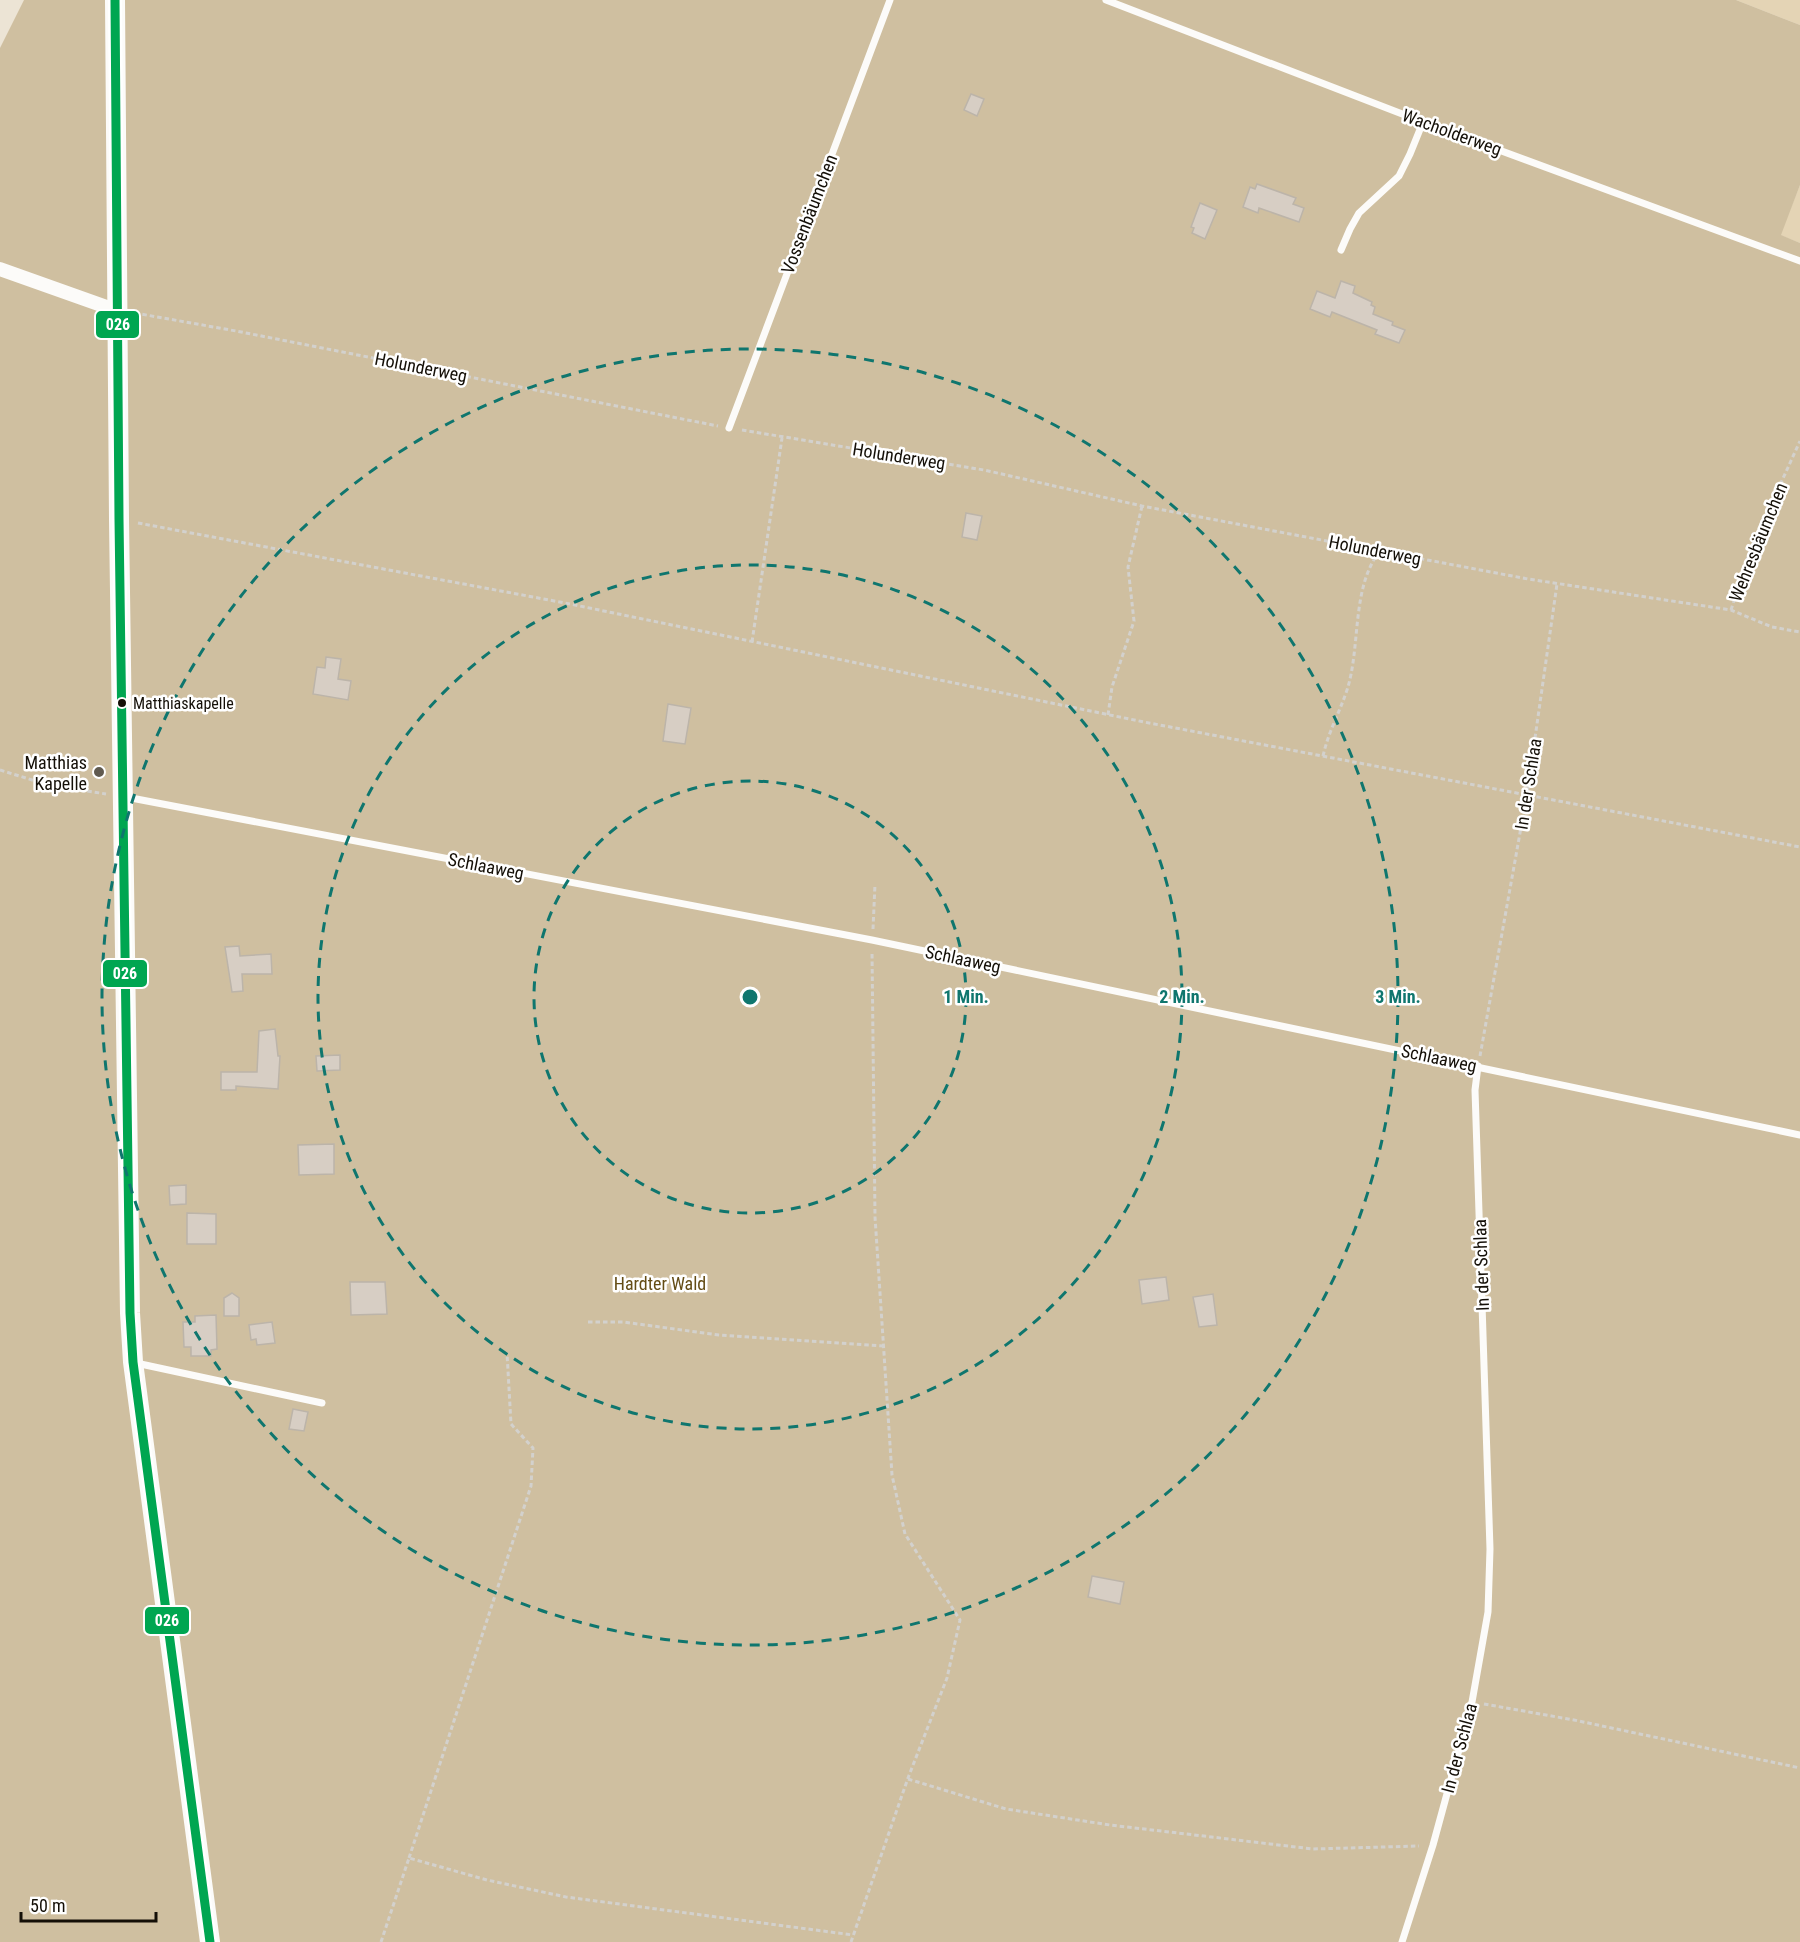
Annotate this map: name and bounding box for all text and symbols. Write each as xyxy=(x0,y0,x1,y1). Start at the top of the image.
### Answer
street label: Wacholderweg xyxy=(1399,104,1505,160)
street label: Vossenbäumchen xyxy=(777,151,841,277)
line badge: 026 xyxy=(95,310,140,339)
text: 026 xyxy=(106,315,130,334)
street label: Holunderweg xyxy=(373,348,469,386)
street label: Holunderweg xyxy=(851,438,947,474)
street label: Wehresbäumchen xyxy=(1725,479,1791,605)
street label: Holunderweg xyxy=(1327,531,1423,569)
place label: Matthiaskapelle xyxy=(133,694,234,713)
marker: Matthiaskapelle xyxy=(116,697,128,709)
street label: In der Schlaa xyxy=(1510,737,1546,831)
place label: Matthias Kapelle xyxy=(24,752,87,794)
marker: Matthias Kapelle xyxy=(92,765,106,779)
street label: Schlaaweg xyxy=(446,848,526,884)
street label: Schlaaweg xyxy=(923,941,1003,977)
line badge: 026 xyxy=(102,959,148,988)
text: 026 xyxy=(113,964,137,983)
text: 1 Min. xyxy=(943,986,989,1007)
text: 2 Min. xyxy=(1159,986,1205,1007)
text: 3 Min. xyxy=(1375,986,1421,1007)
centre of rings xyxy=(740,987,760,1007)
street label: Schlaaweg xyxy=(1399,1040,1479,1076)
street label: In der Schlaa xyxy=(1469,1219,1493,1311)
park label: Hardter Wald xyxy=(614,1273,706,1294)
line badge: 026 xyxy=(144,1606,190,1635)
text: 026 xyxy=(155,1611,179,1630)
street label: In der Schlaa xyxy=(1437,1701,1481,1795)
scale bar xyxy=(21,1885,156,1923)
text: 50 m xyxy=(30,1895,65,1916)

